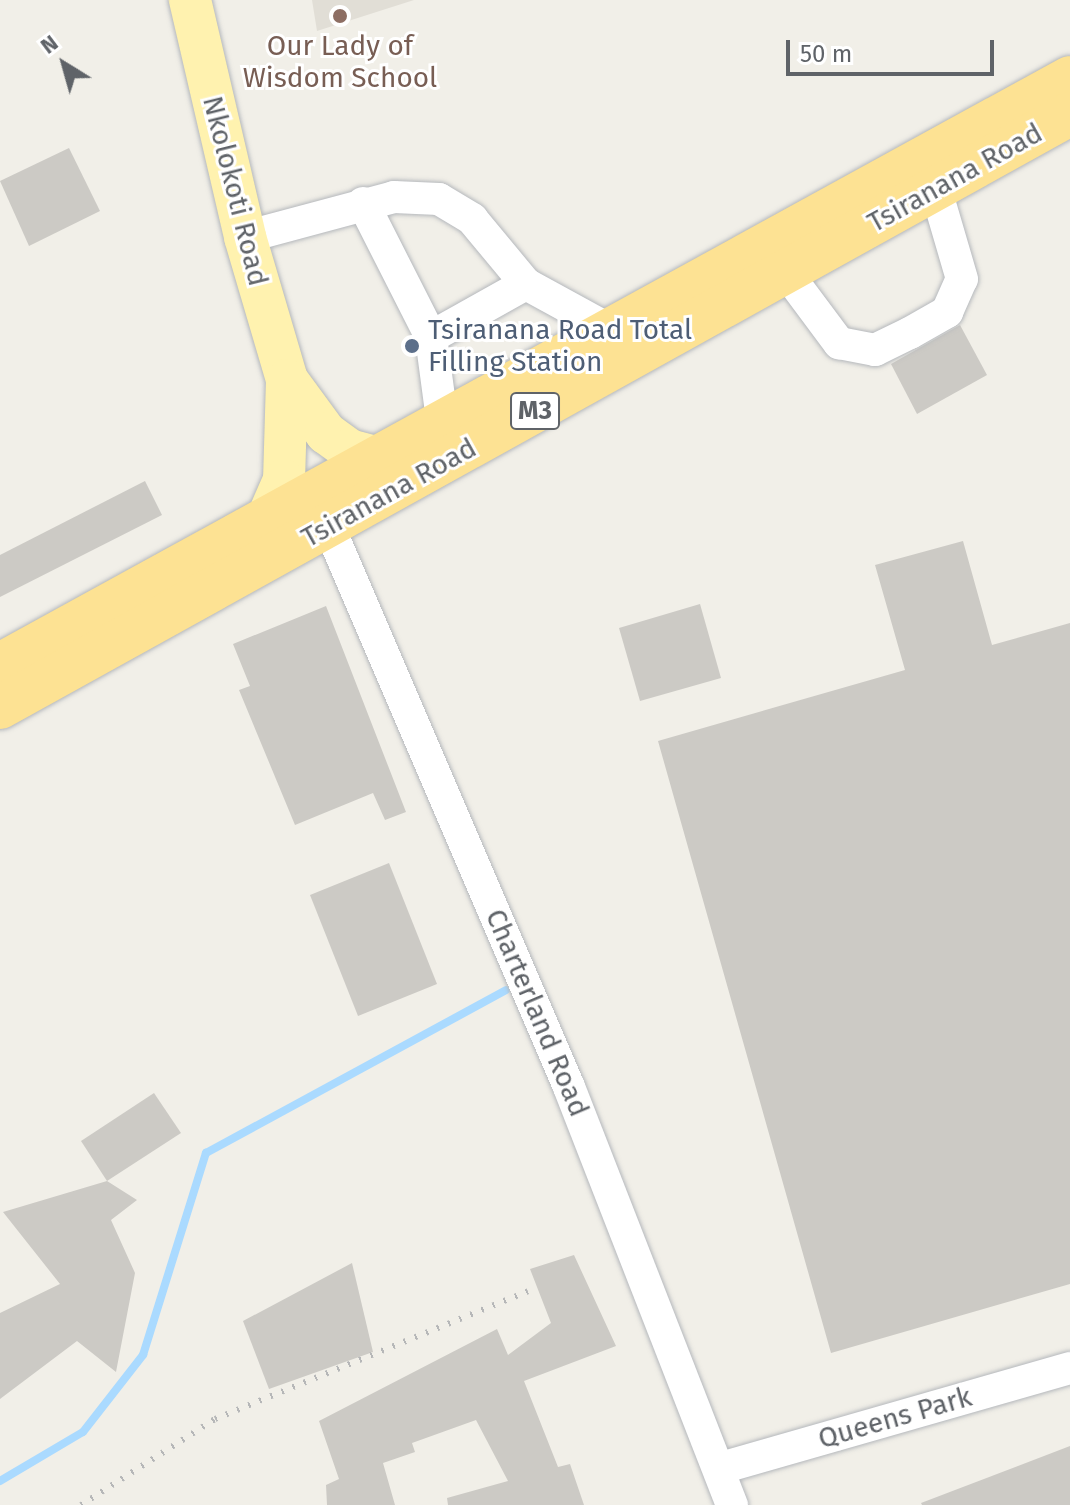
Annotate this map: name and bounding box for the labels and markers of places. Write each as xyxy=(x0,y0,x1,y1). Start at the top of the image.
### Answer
marker: Our Lady of Wisdom School xyxy=(331,7,349,25)
place label: Our Lady of Wisdom School xyxy=(243,29,437,95)
place label: Tsiranana Road Total Filling Station xyxy=(428,313,692,379)
marker: Tsiranana Road Total Filling Station xyxy=(403,337,421,355)

